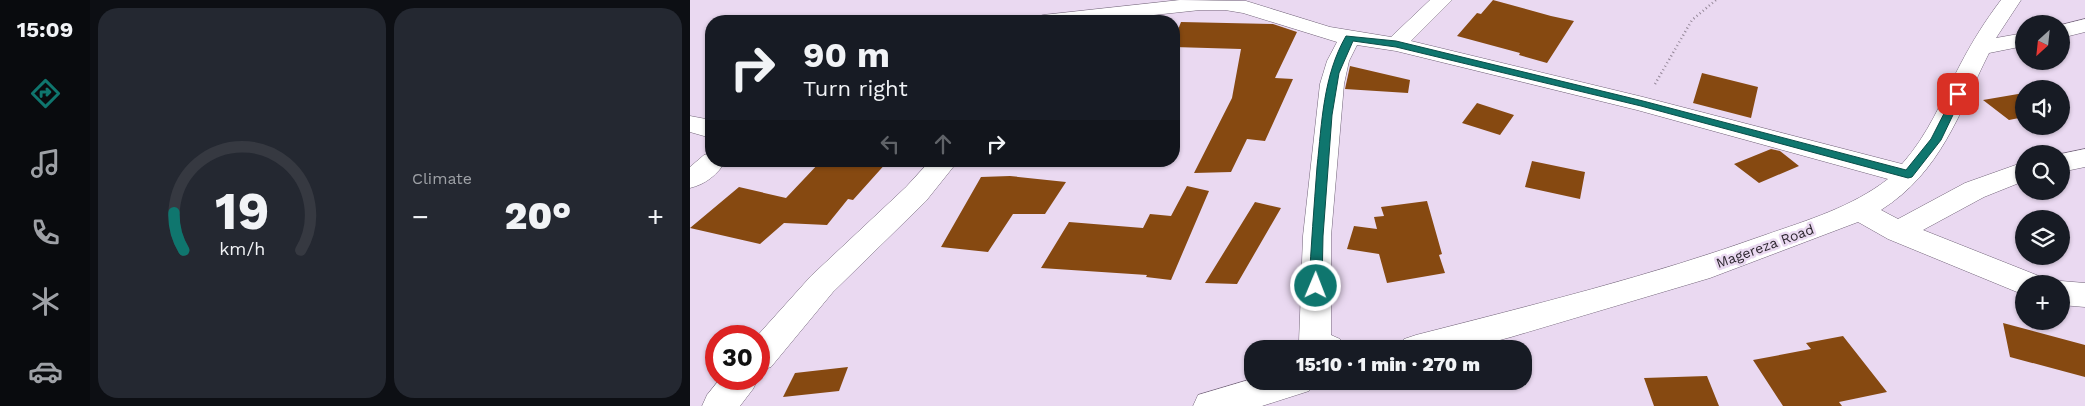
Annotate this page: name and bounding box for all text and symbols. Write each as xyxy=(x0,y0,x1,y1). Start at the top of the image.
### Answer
north arrow xyxy=(2015,15,2070,70)
map controls xyxy=(2015,15,2070,330)
text: 15:09 xyxy=(17,17,73,42)
text: 90 m xyxy=(803,34,890,76)
icon: right xyxy=(720,35,785,100)
pin xyxy=(1937,73,1979,115)
icon: directions xyxy=(28,76,63,111)
text: Turn right xyxy=(803,76,908,101)
icon: arrive xyxy=(1944,80,1972,108)
button: sound xyxy=(2015,80,2070,135)
icon: left xyxy=(876,130,904,158)
icon: ahead xyxy=(929,130,957,158)
icon: right xyxy=(982,130,1010,158)
button: search xyxy=(2015,145,2070,200)
icon: music xyxy=(28,146,63,181)
text: Climate xyxy=(412,169,472,188)
text: 19 xyxy=(215,181,269,242)
text: 20° xyxy=(505,194,571,238)
text: − xyxy=(412,200,429,233)
text: + xyxy=(647,200,664,233)
button: layers xyxy=(2015,210,2070,265)
icon: phone xyxy=(28,215,63,250)
street label: Magereza Road xyxy=(1714,221,1816,271)
text: km/h xyxy=(219,238,265,259)
position arrow xyxy=(1289,259,1341,311)
button: + xyxy=(2015,275,2070,330)
icon: climate xyxy=(28,284,63,319)
speed limit sign: 30 xyxy=(705,325,770,390)
text: 15:10 · 1 min · 270 m xyxy=(1296,353,1480,376)
icon: car xyxy=(28,354,63,389)

